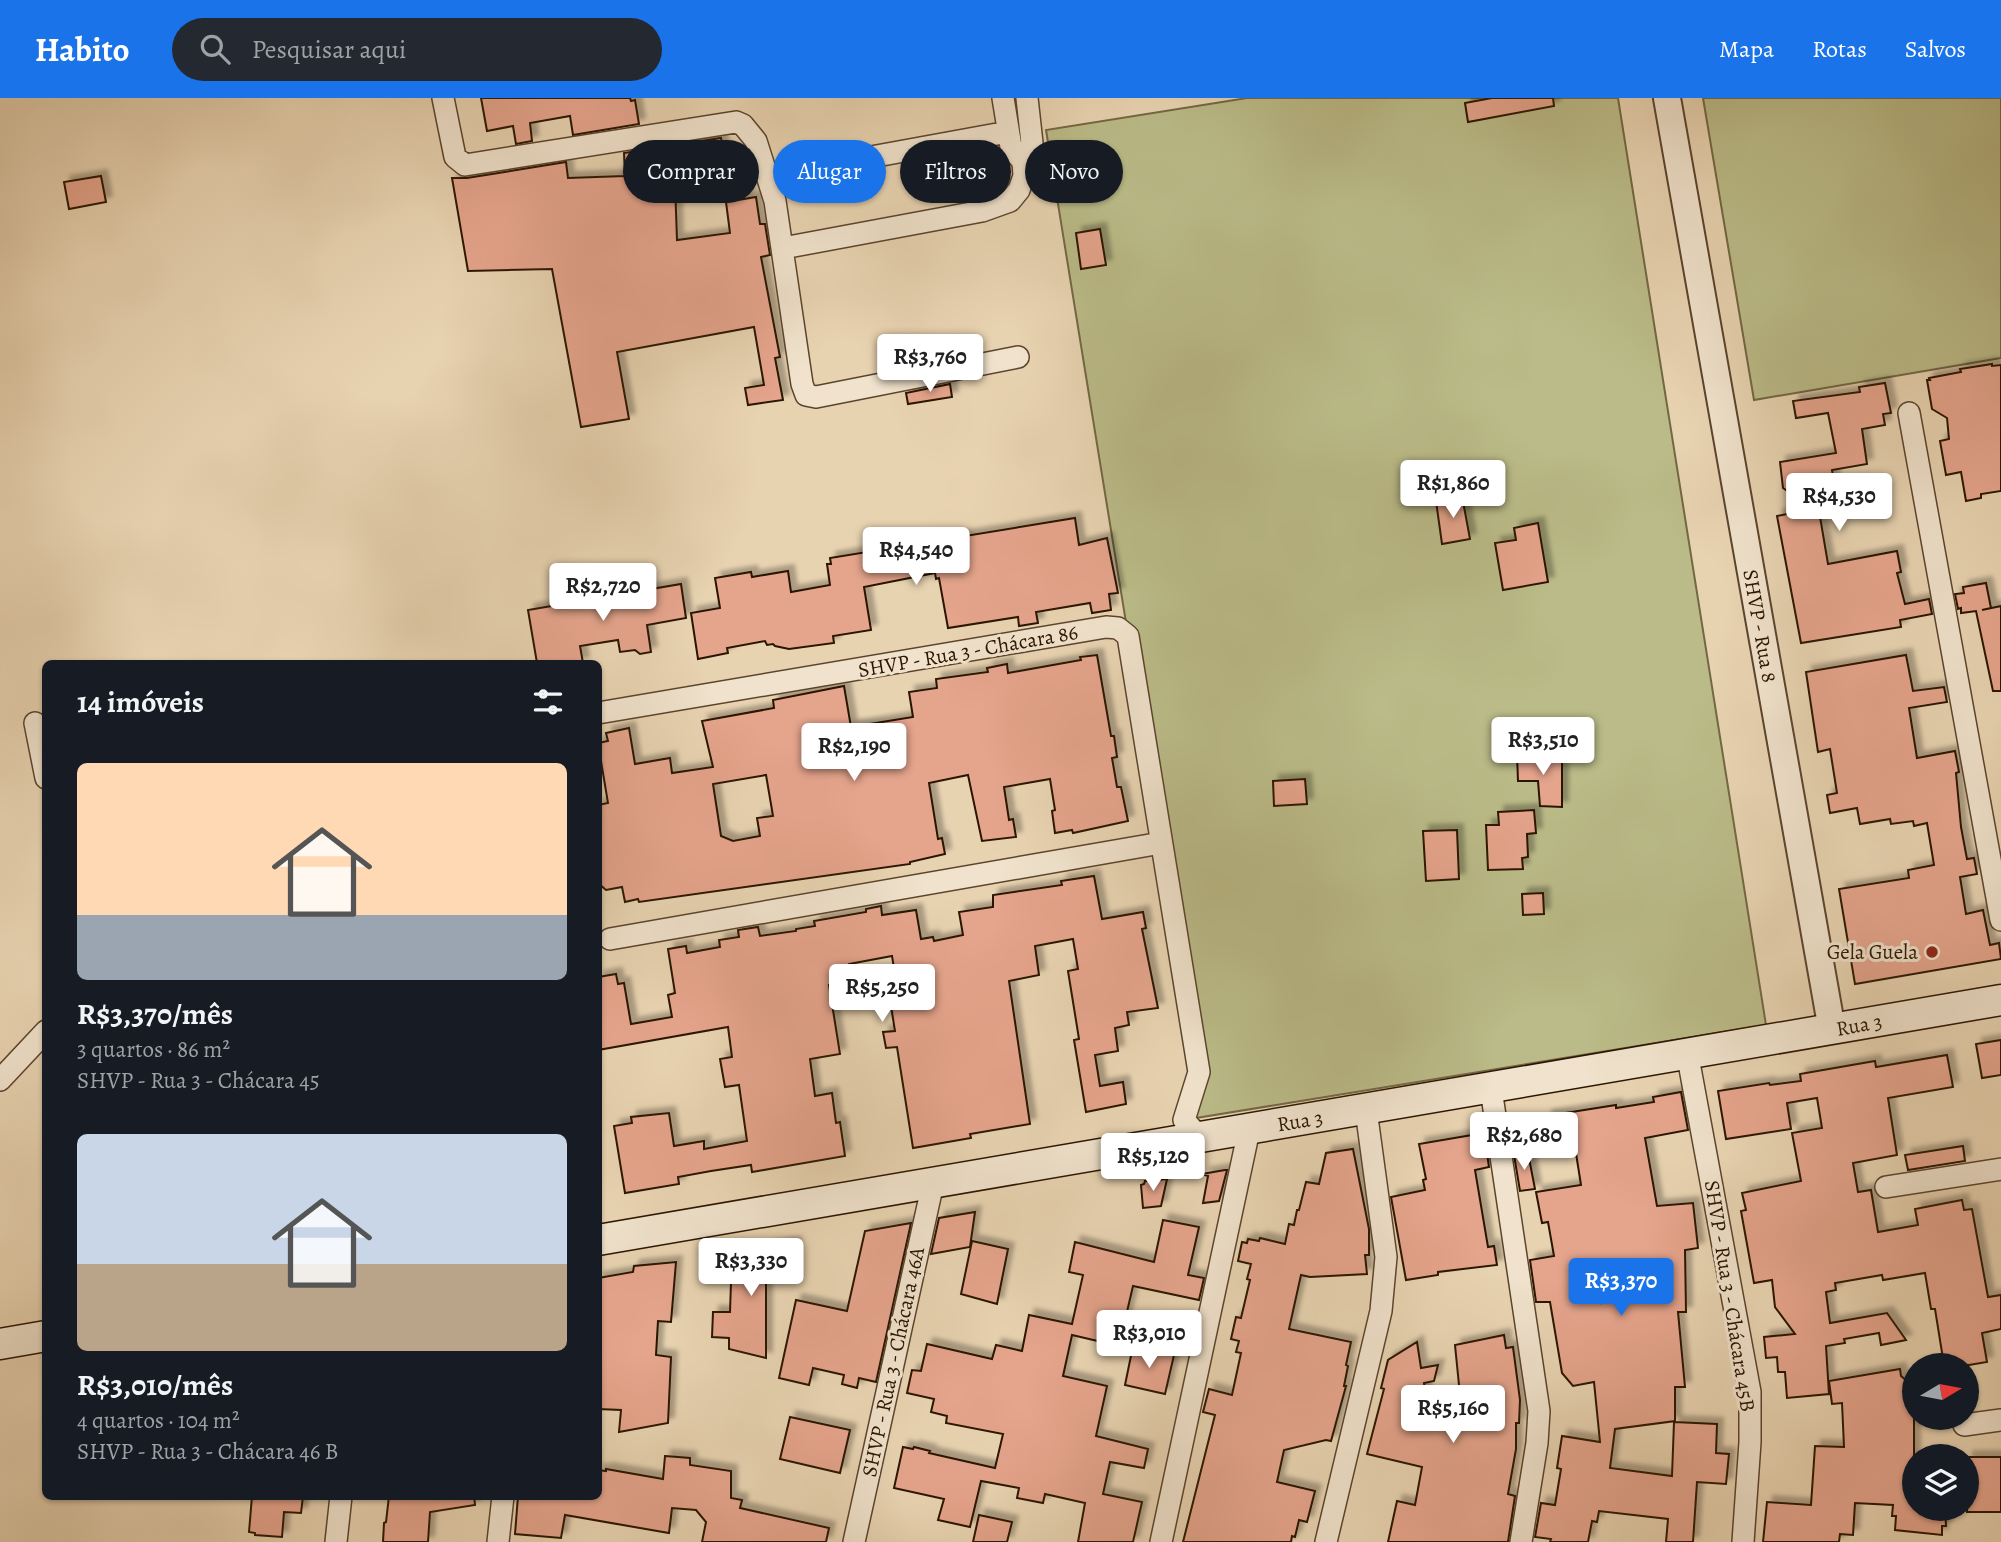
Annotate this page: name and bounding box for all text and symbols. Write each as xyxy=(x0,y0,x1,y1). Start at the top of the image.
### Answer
search box xyxy=(172,18,662,81)
text: Habito xyxy=(35,27,130,72)
icon: search xyxy=(196,30,234,68)
text: Pesquisar aqui xyxy=(252,32,406,67)
text: Mapa xyxy=(1719,33,1774,65)
text: Rotas xyxy=(1812,33,1867,65)
text: Salvos xyxy=(1905,33,1966,65)
chip: Comprar xyxy=(623,140,759,203)
chip: Alugar xyxy=(773,140,886,203)
chip: Filtros xyxy=(900,140,1011,203)
chip: Novo xyxy=(1025,140,1123,203)
pin: R$3,760 xyxy=(865,334,995,394)
text: R$3,760 xyxy=(893,341,967,372)
pin: R$1,860 xyxy=(1388,460,1518,520)
text: R$1,860 xyxy=(1416,467,1490,498)
pin: R$4,530 xyxy=(1774,474,1904,533)
text: R$4,530 xyxy=(1802,480,1876,511)
pin: R$4,540 xyxy=(851,528,981,587)
text: R$4,540 xyxy=(879,534,953,565)
pin: R$2,720 xyxy=(538,564,668,623)
street label: SHVP - Rua 8 xyxy=(1736,567,1784,685)
text: R$2,720 xyxy=(565,570,641,601)
street label: SHVP - Rua 3 - Chácara 86 xyxy=(856,618,1080,684)
text: 14 imóveis xyxy=(77,682,204,722)
icon: filters xyxy=(529,683,567,721)
pin: R$3,510 xyxy=(1478,718,1608,777)
pin: R$2,190 xyxy=(789,724,919,783)
text: R$3,510 xyxy=(1507,724,1579,755)
text: R$2,190 xyxy=(817,730,891,761)
icon: home xyxy=(259,809,385,935)
place label: Gela Guela xyxy=(1827,938,1918,966)
marker: Gela Guela xyxy=(1924,944,1940,960)
pin: R$5,250 xyxy=(817,964,947,1024)
text: R$5,250 xyxy=(845,971,919,1002)
text: R$3,370/mês xyxy=(77,994,233,1034)
street label: Rua 3 xyxy=(1834,1007,1884,1043)
text: 3 quartos · 86 m² xyxy=(77,1034,230,1065)
text: SHVP - Rua 3 - Chácara 45 xyxy=(77,1065,320,1096)
street label: Rua 3 xyxy=(1275,1104,1325,1138)
pin: R$2,680 xyxy=(1459,1112,1589,1172)
text: R$2,680 xyxy=(1486,1119,1562,1150)
pin: R$5,120 xyxy=(1088,1134,1218,1193)
text: R$5,120 xyxy=(1117,1140,1189,1171)
street label: SHVP - Rua 3 - Chácara 45B xyxy=(1698,1178,1762,1414)
icon: home xyxy=(259,1180,385,1306)
pin: R$3,330 xyxy=(686,1238,816,1298)
street label: SHVP - Rua 3 - Chácara 46A xyxy=(855,1244,931,1480)
text: R$3,330 xyxy=(715,1245,787,1276)
pin: R$3,370 xyxy=(1556,1258,1686,1318)
text: R$3,370 xyxy=(1585,1265,1657,1296)
pin: R$3,010 xyxy=(1084,1310,1214,1370)
text: R$3,010 xyxy=(1113,1317,1185,1348)
north arrow xyxy=(1902,1353,1979,1430)
map controls xyxy=(1902,1353,1979,1521)
text: R$3,010/mês xyxy=(77,1365,233,1405)
pin: R$5,160 xyxy=(1388,1386,1518,1445)
text: R$5,160 xyxy=(1417,1392,1489,1423)
text: 4 quartos · 104 m² xyxy=(77,1405,240,1436)
text: SHVP - Rua 3 - Chácara 46 B xyxy=(77,1436,339,1467)
button: layers xyxy=(1902,1444,1979,1521)

